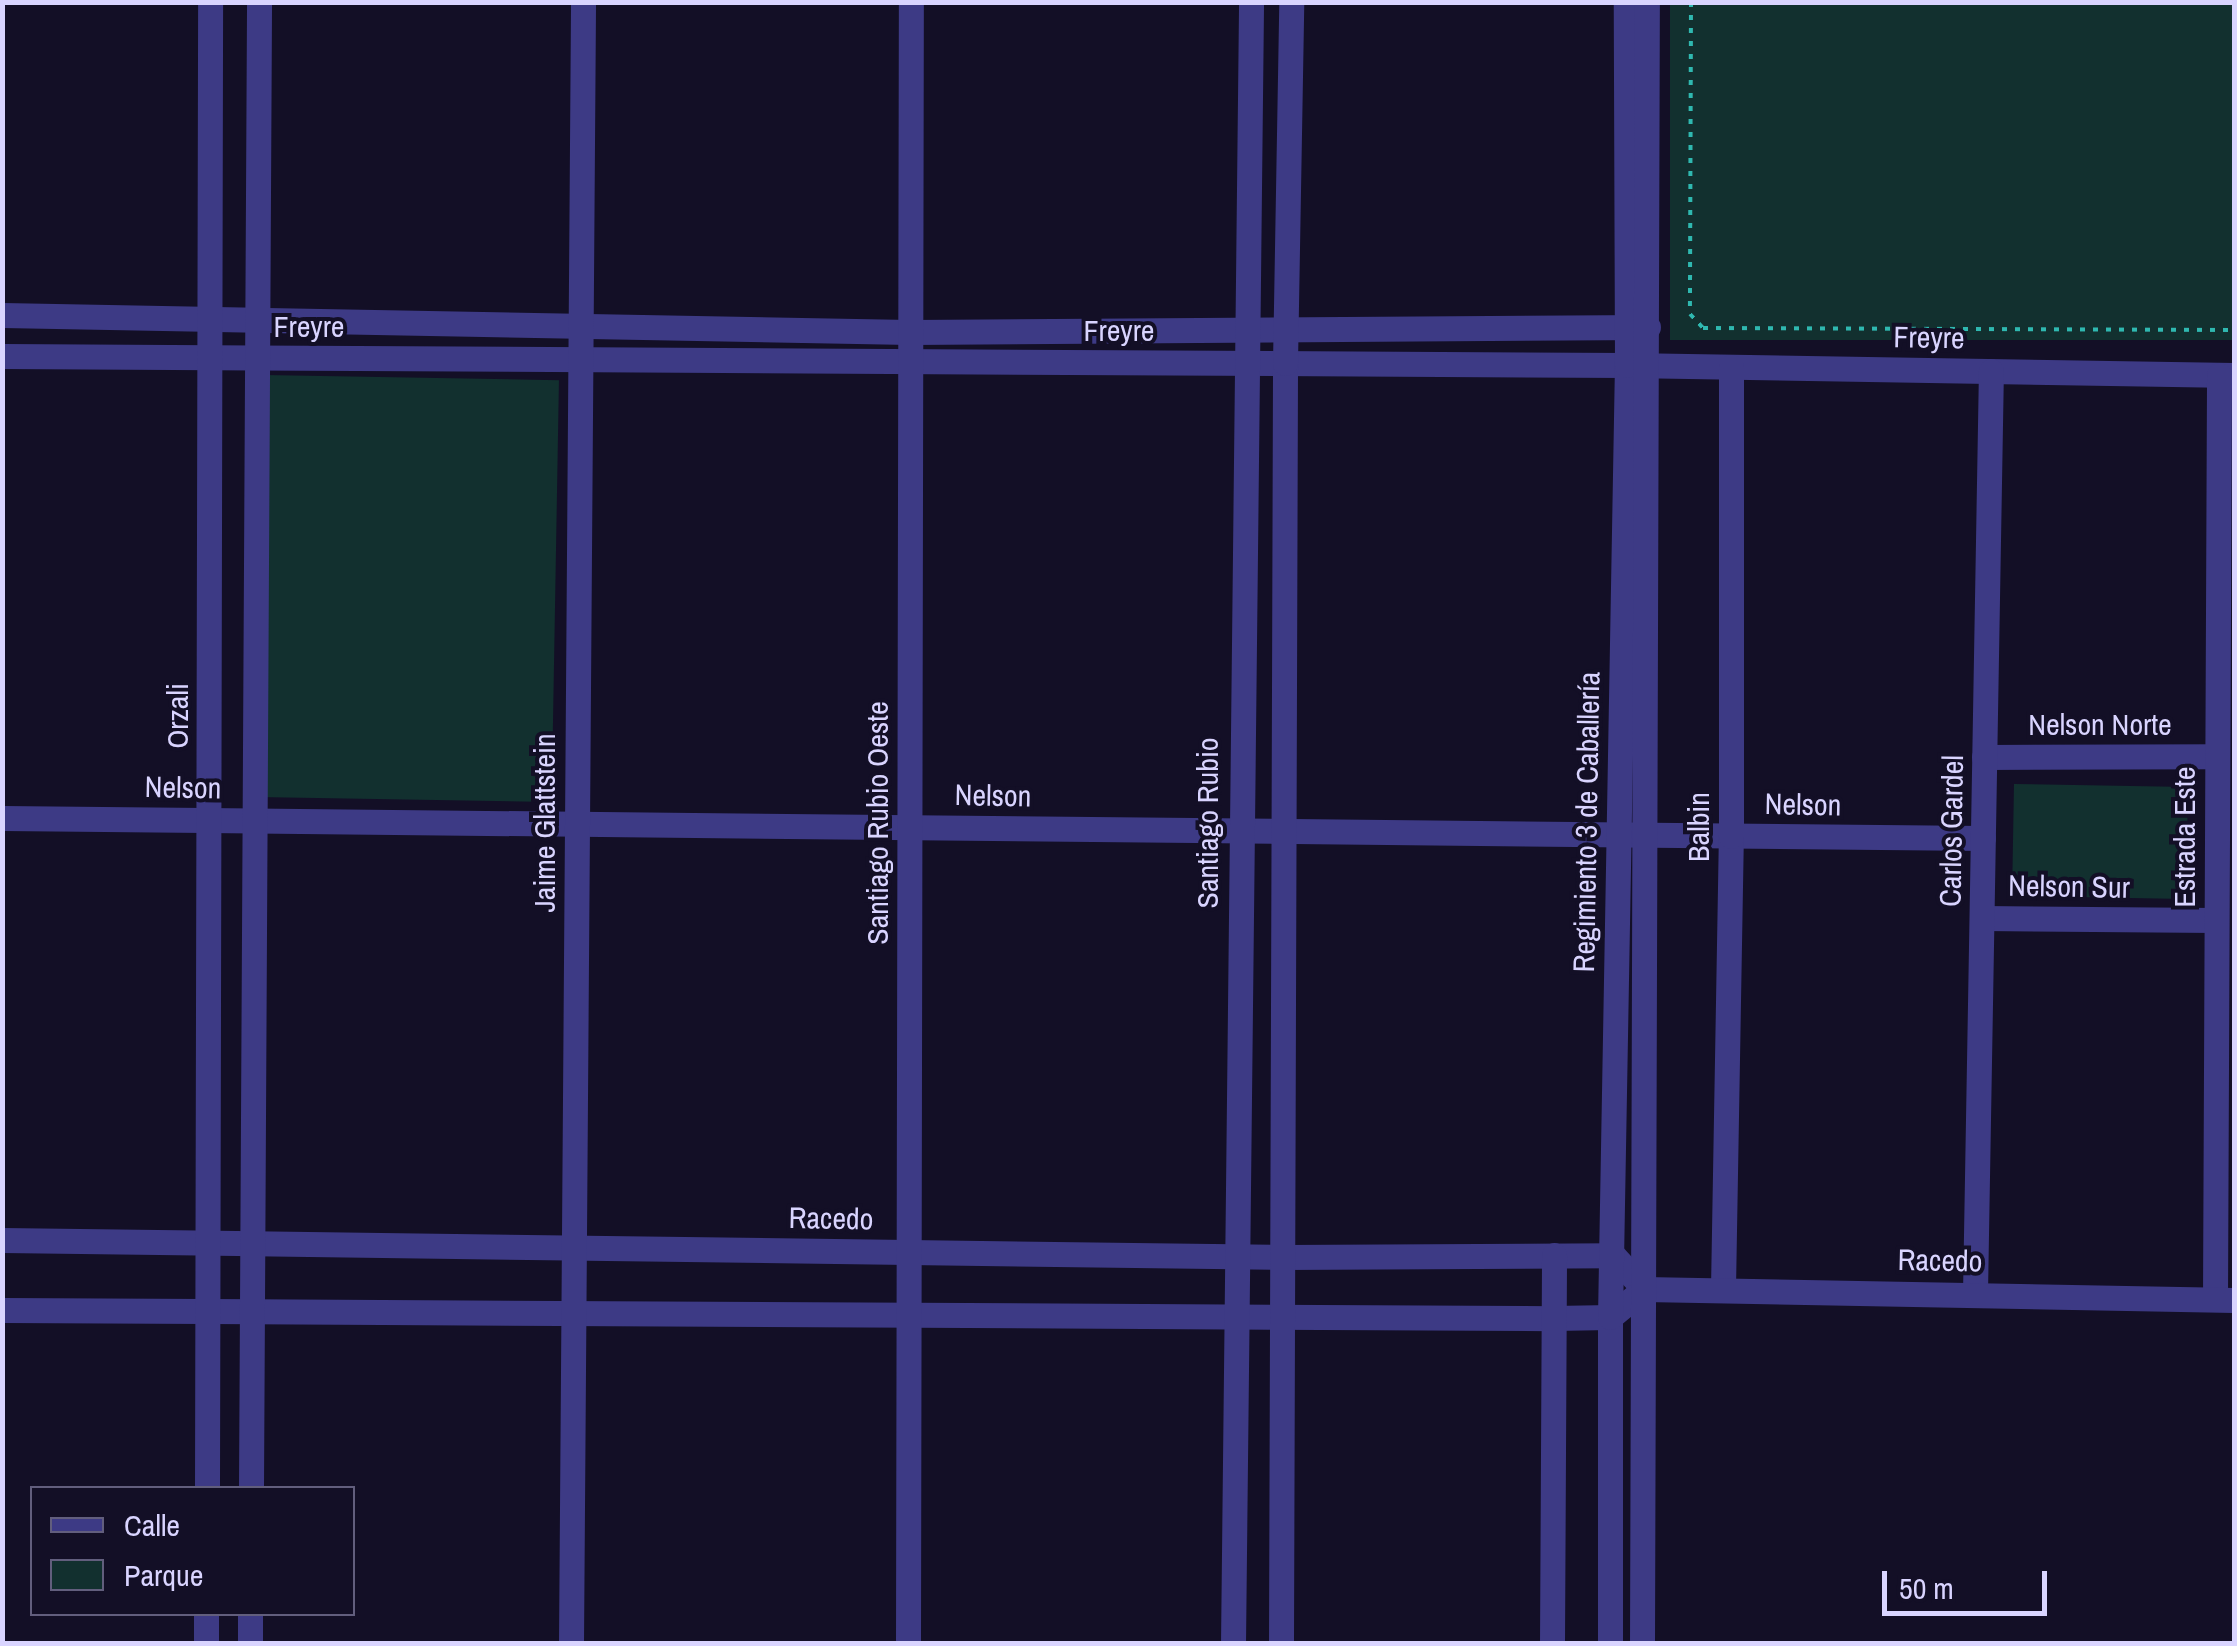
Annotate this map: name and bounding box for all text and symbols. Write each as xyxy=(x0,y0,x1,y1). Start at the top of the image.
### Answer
street label: Freyre xyxy=(273,308,345,344)
street label: Freyre xyxy=(1083,312,1155,348)
street label: Freyre xyxy=(1893,318,1965,356)
street label: Regimiento 3 de Caballería xyxy=(1565,671,1607,973)
street label: Orzali xyxy=(159,683,195,749)
street label: Santiago Rubio Oeste xyxy=(859,701,895,945)
street label: Nelson Norte xyxy=(2028,706,2172,742)
street label: Jaime Glattstein xyxy=(526,733,562,913)
street label: Santiago Rubio xyxy=(1189,738,1225,908)
street label: Carlos Gardel xyxy=(1932,755,1970,907)
street label: Estrada Este xyxy=(2166,767,2202,907)
street label: Nelson xyxy=(144,768,222,806)
street label: Nelson xyxy=(954,776,1032,814)
street label: Nelson xyxy=(1764,785,1842,823)
street label: Balbin xyxy=(1680,792,1716,862)
street label: Nelson Sur xyxy=(2008,867,2130,905)
street label: Racedo xyxy=(788,1199,874,1237)
street label: Racedo xyxy=(1897,1241,1983,1279)
legend xyxy=(30,1486,355,1616)
text: Calle xyxy=(124,1505,180,1545)
scale bar xyxy=(1887,1551,2052,1613)
text: Parque xyxy=(124,1555,203,1595)
text: 50 m xyxy=(1899,1568,1954,1608)

